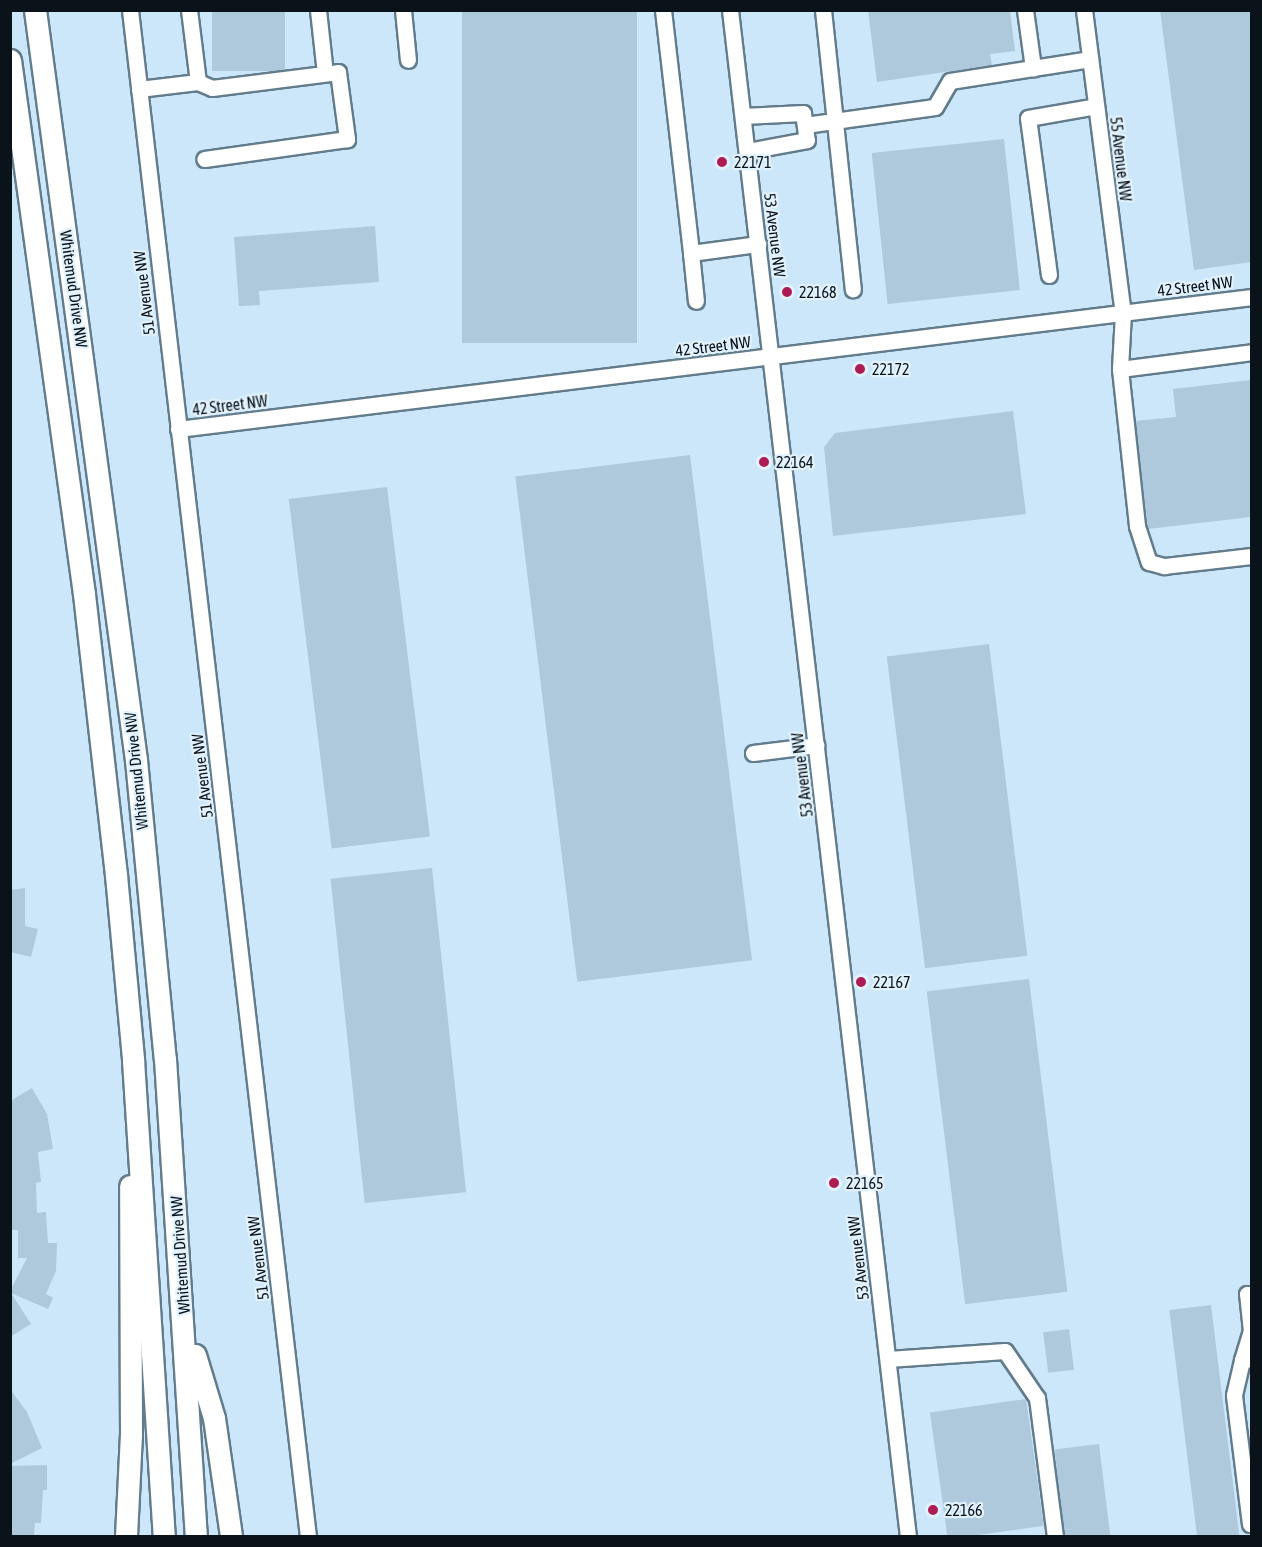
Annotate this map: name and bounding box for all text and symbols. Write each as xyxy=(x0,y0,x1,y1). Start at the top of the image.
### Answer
street label: 55 Avenue NW xyxy=(1106,116,1136,202)
place label: 22171 xyxy=(734,152,772,172)
marker: 22171 xyxy=(715,155,729,169)
street label: 53 Avenue NW xyxy=(760,192,790,278)
street label: Whitemud Drive NW xyxy=(56,229,92,349)
street label: 51 Avenue NW xyxy=(129,250,159,336)
street label: 42 Street NW xyxy=(1156,272,1234,300)
place label: 22168 xyxy=(799,282,837,302)
marker: 22168 xyxy=(780,285,794,299)
street label: 42 Street NW xyxy=(674,332,752,360)
place label: 22172 xyxy=(872,359,910,379)
marker: 22172 xyxy=(853,362,867,376)
street label: 42 Street NW xyxy=(191,391,269,419)
place label: 22164 xyxy=(776,452,814,472)
marker: 22164 xyxy=(757,455,771,469)
street label: Whitemud Drive NW xyxy=(120,711,152,831)
street label: 53 Avenue NW xyxy=(787,732,817,818)
street label: 51 Avenue NW xyxy=(187,733,217,819)
place label: 22167 xyxy=(873,972,911,992)
marker: 22167 xyxy=(854,975,868,989)
place label: 22165 xyxy=(846,1173,884,1193)
marker: 22165 xyxy=(827,1176,841,1190)
street label: Whitemud Drive NW xyxy=(166,1195,194,1315)
street label: 51 Avenue NW xyxy=(243,1215,273,1301)
street label: 53 Avenue NW xyxy=(843,1215,873,1301)
place label: 22166 xyxy=(945,1500,983,1520)
marker: 22166 xyxy=(926,1503,940,1517)

